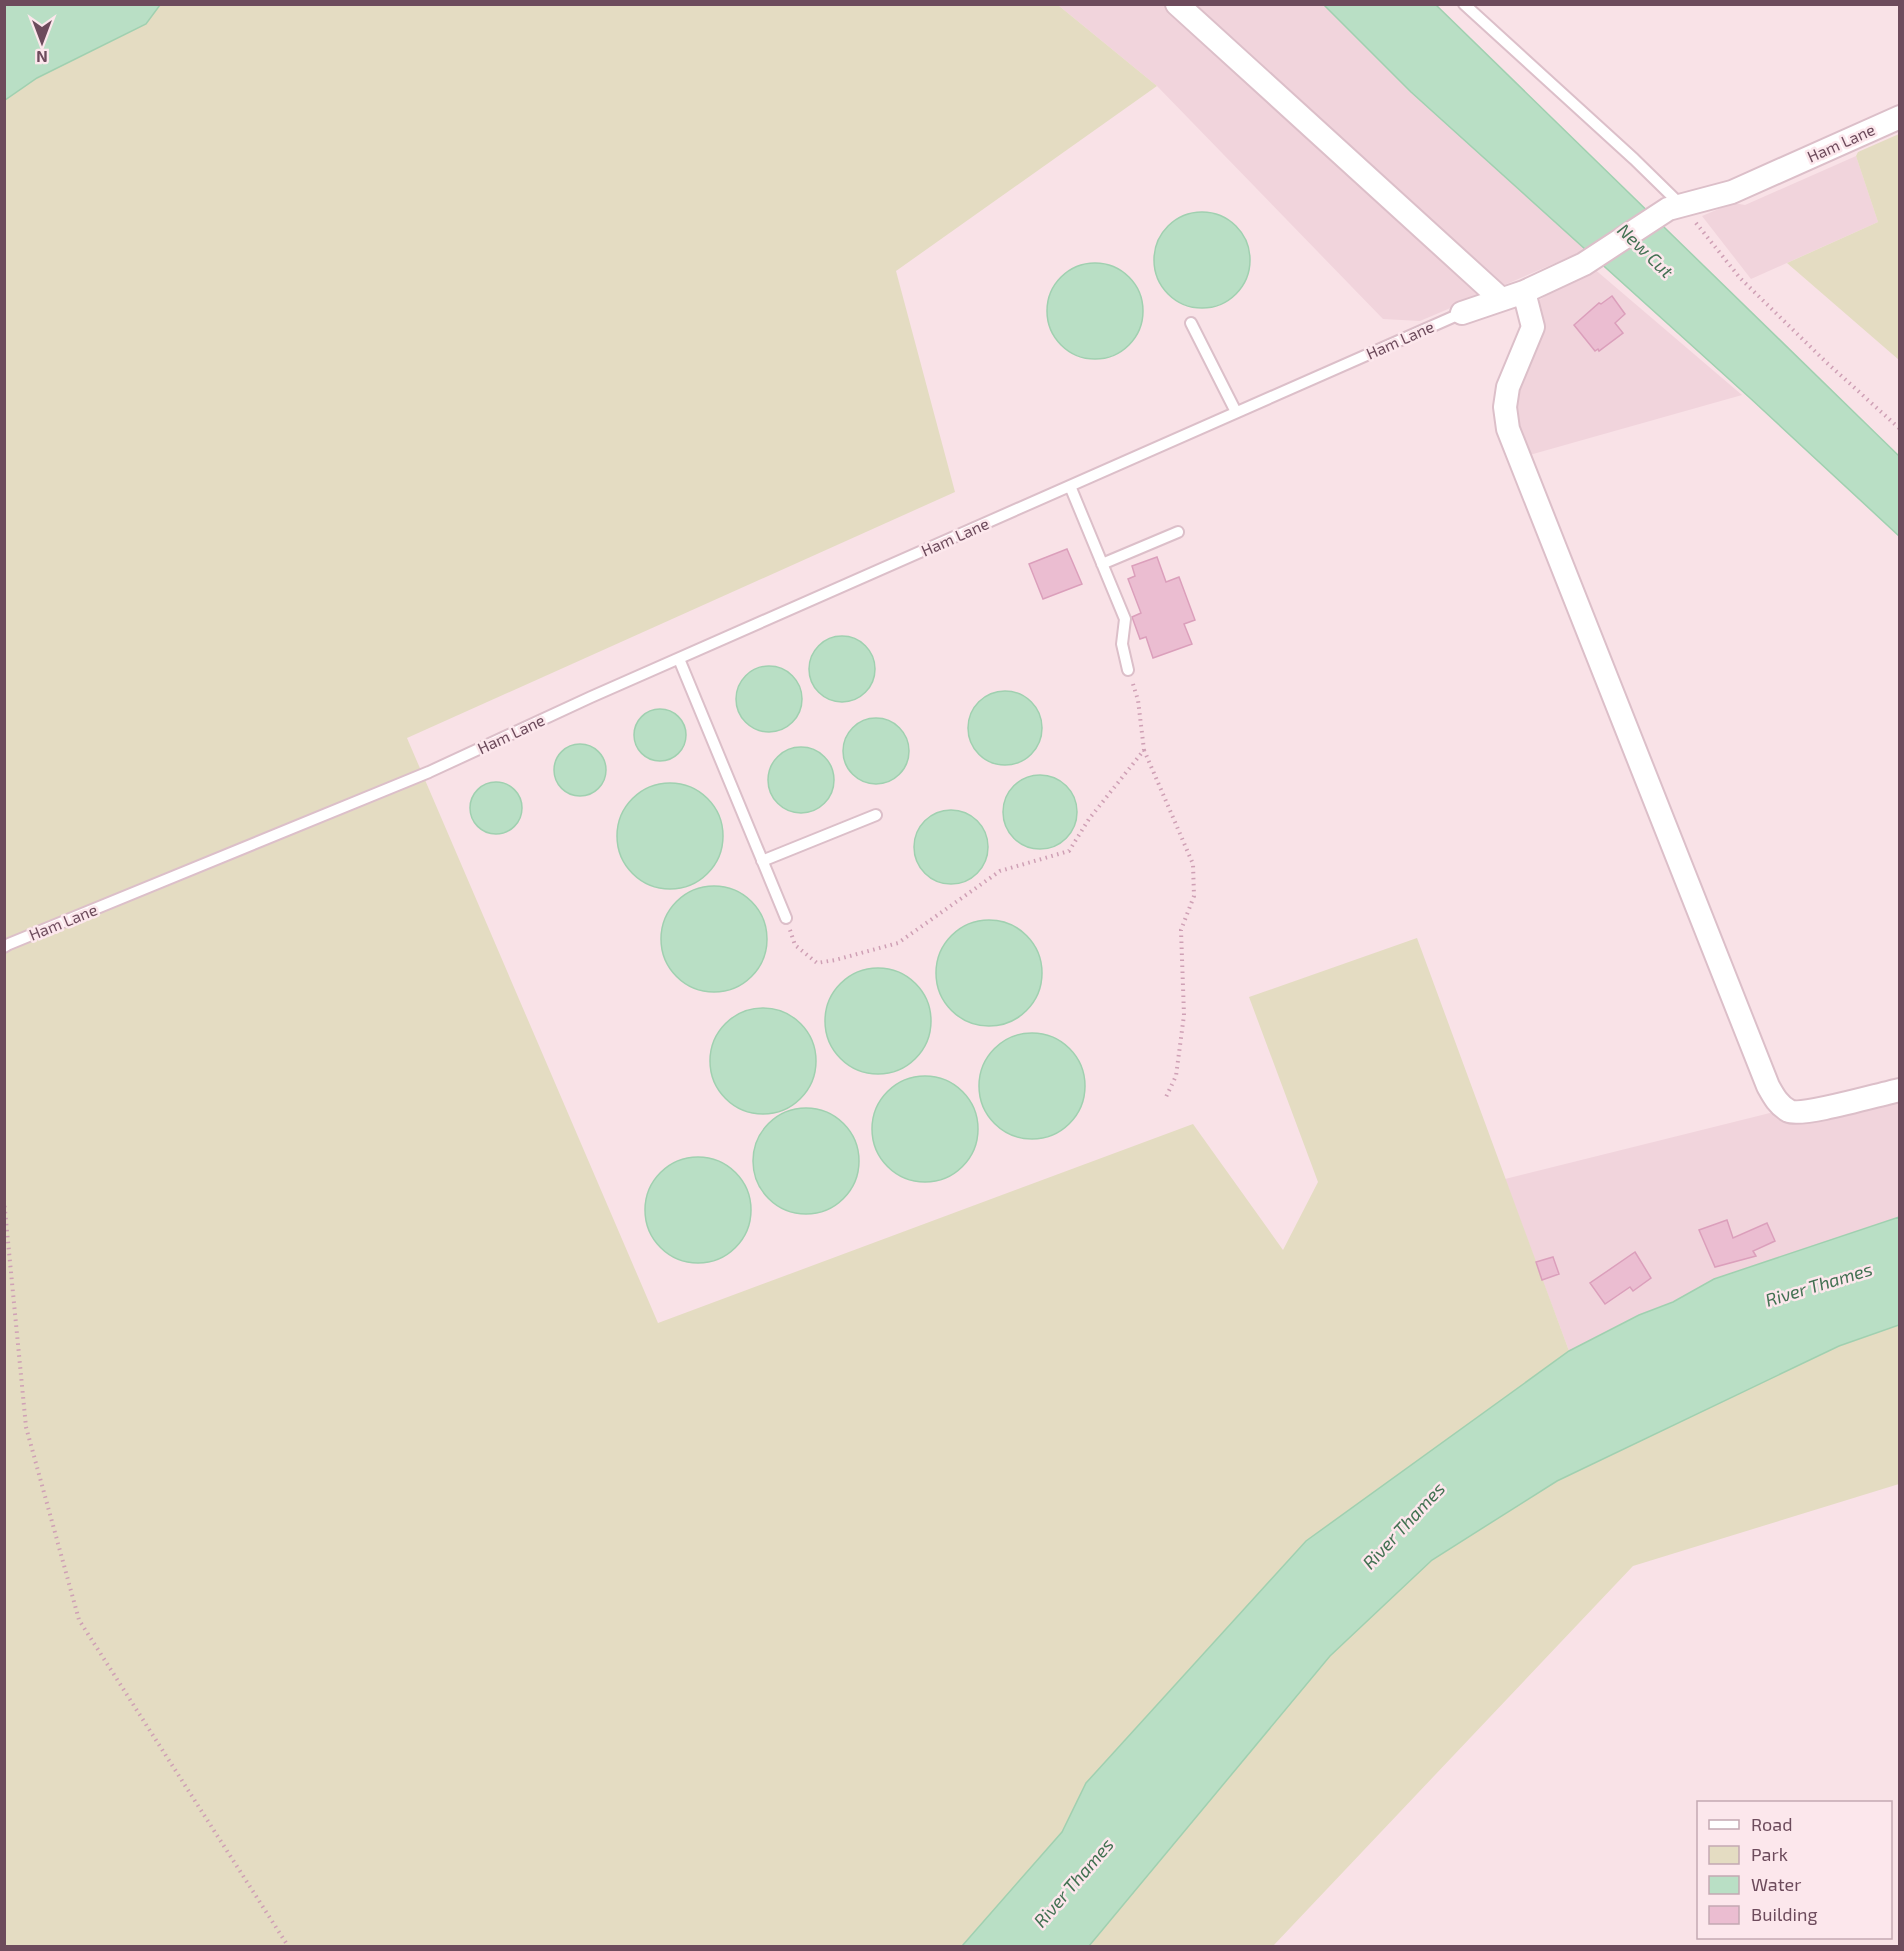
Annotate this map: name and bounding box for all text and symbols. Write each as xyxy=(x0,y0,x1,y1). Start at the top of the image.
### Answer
north arrow xyxy=(12,12,72,72)
text: N xyxy=(36,48,48,67)
street label: Ham Lane xyxy=(1804,119,1878,166)
water label: New Cut xyxy=(1613,218,1678,282)
street label: Ham Lane xyxy=(1363,316,1437,363)
street label: Ham Lane xyxy=(918,513,992,560)
street label: Ham Lane xyxy=(474,710,547,757)
street label: Ham Lane xyxy=(26,899,100,944)
water label: River Thames xyxy=(1763,1257,1875,1311)
water label: River Thames xyxy=(1357,1477,1449,1573)
legend xyxy=(1697,1801,1892,1939)
text: Road xyxy=(1751,1813,1792,1835)
water label: River Thames xyxy=(1029,1833,1118,1931)
text: Park xyxy=(1751,1843,1788,1865)
text: Water xyxy=(1751,1873,1801,1895)
text: Building xyxy=(1751,1903,1818,1925)

